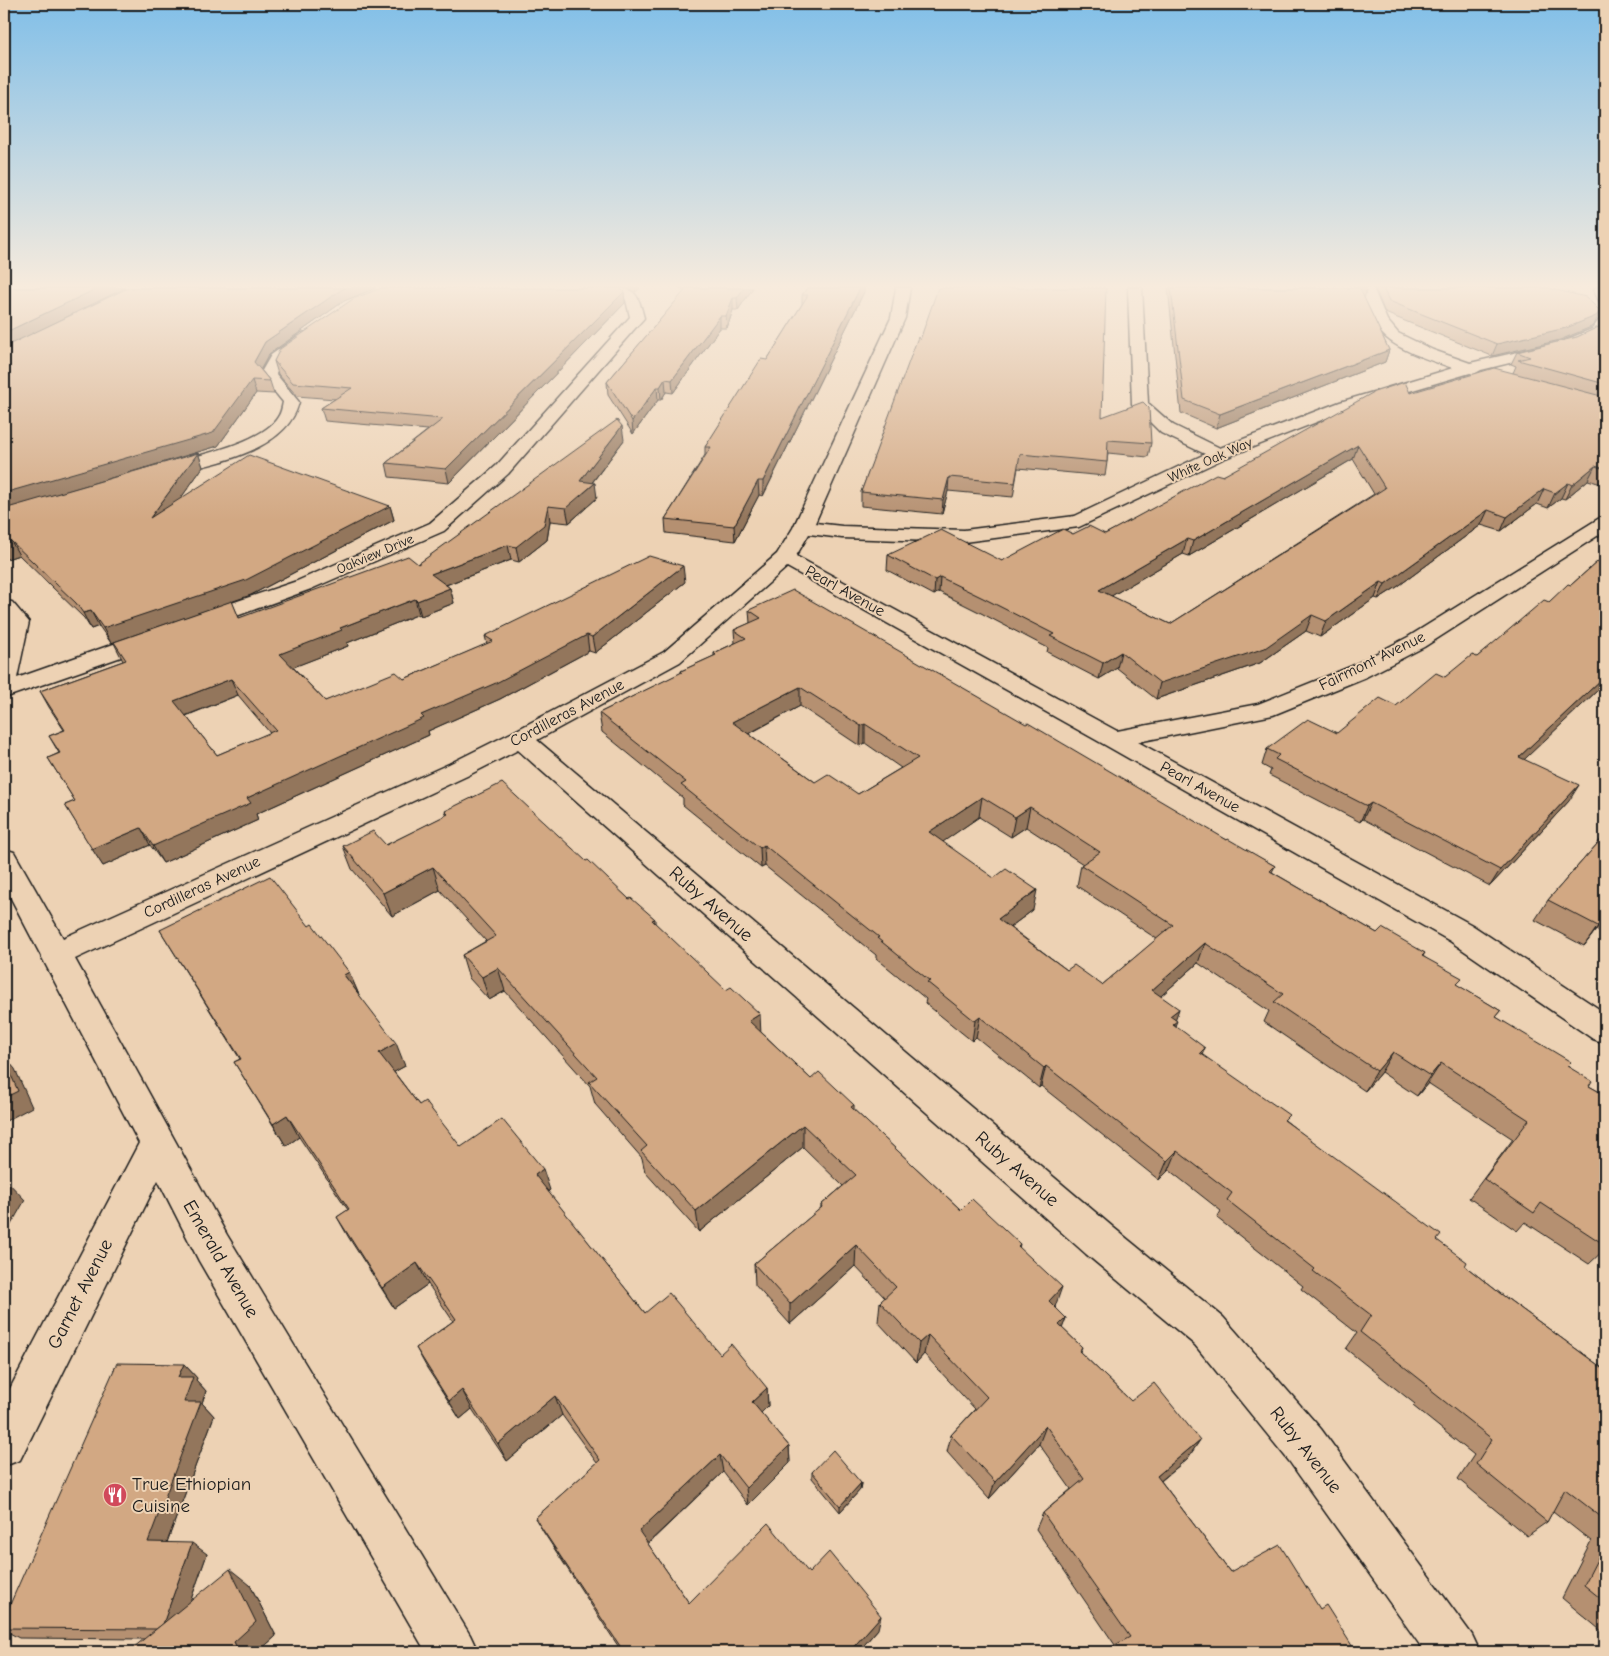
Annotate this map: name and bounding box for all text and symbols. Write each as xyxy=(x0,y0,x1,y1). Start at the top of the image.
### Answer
street label: White Oak Way xyxy=(1165,434,1255,486)
street label: Oakview Drive xyxy=(334,530,416,578)
street label: Pearl Avenue xyxy=(802,562,888,620)
street label: Fairmont Avenue xyxy=(1316,628,1428,694)
street label: Cordilleras Avenue xyxy=(507,675,627,751)
street label: Pearl Avenue xyxy=(1157,758,1243,816)
street label: Cordilleras Avenue xyxy=(141,852,263,922)
street label: Ruby Avenue xyxy=(665,862,757,946)
street label: Ruby Avenue xyxy=(971,1127,1063,1211)
street label: Emerald Avenue xyxy=(178,1196,264,1322)
street label: Garnet Avenue xyxy=(43,1235,117,1353)
street label: Ruby Avenue xyxy=(1265,1402,1347,1498)
place label: True Ethiopian Cuisine xyxy=(132,1473,251,1517)
restaurant icon: True Ethiopian Cuisine xyxy=(102,1482,128,1508)

